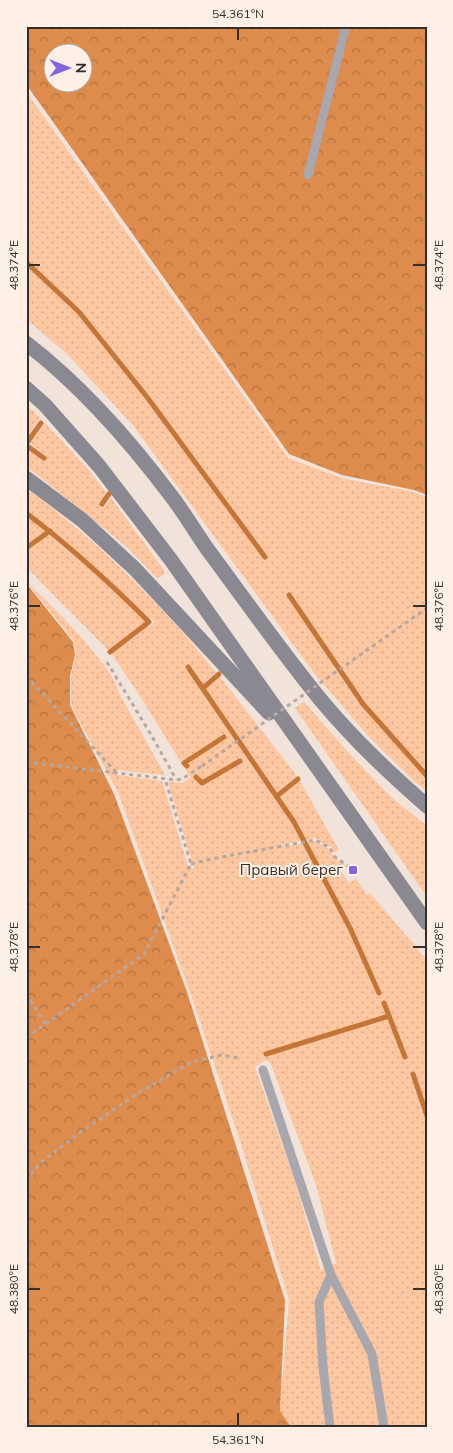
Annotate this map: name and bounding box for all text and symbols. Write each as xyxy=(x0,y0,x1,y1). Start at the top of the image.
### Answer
text: 54.361°N xyxy=(212,6,264,21)
north arrow xyxy=(42,42,92,92)
text: N xyxy=(72,63,90,73)
text: 48.374°E xyxy=(6,240,21,290)
text: 48.374°E xyxy=(431,240,446,290)
text: 48.376°E xyxy=(6,581,21,631)
text: 48.376°E xyxy=(431,581,446,631)
place label: Правый берег xyxy=(240,860,343,879)
marker: Правый берег xyxy=(347,864,359,876)
text: 48.378°E xyxy=(6,922,21,972)
text: 48.378°E xyxy=(431,922,446,972)
text: 48.380°E xyxy=(6,1264,21,1314)
text: 48.380°E xyxy=(431,1264,446,1314)
text: 54.361°N xyxy=(212,1432,264,1447)

